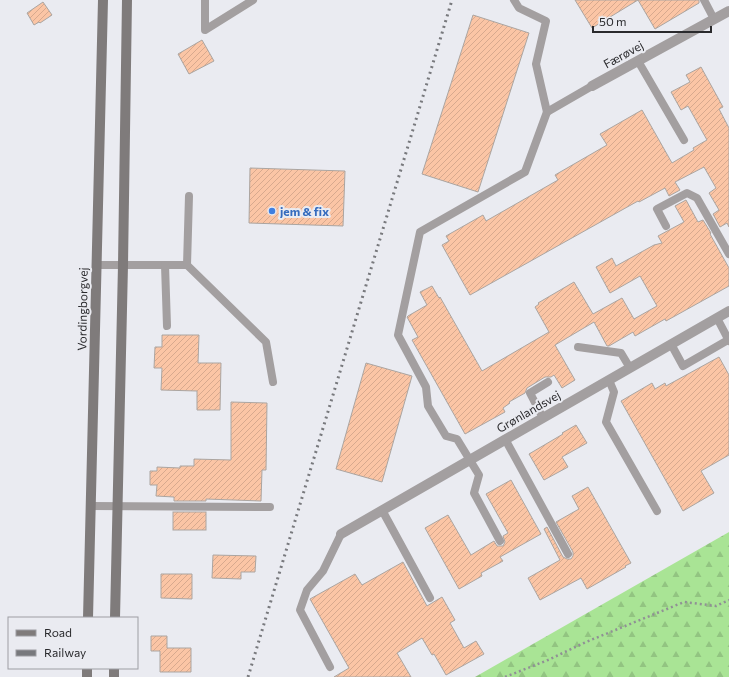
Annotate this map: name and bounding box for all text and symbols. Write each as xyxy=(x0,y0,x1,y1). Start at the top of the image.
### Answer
scale bar xyxy=(593,8,711,34)
text: 50 m xyxy=(599,14,627,28)
street label: Færøvej xyxy=(601,37,645,71)
place label: jem & fix xyxy=(279,204,329,218)
marker: jem & fix xyxy=(267,206,277,216)
street label: Vordingborgvej xyxy=(74,267,90,351)
street label: Grønlandsvej xyxy=(494,387,562,435)
legend xyxy=(8,617,138,669)
text: Road xyxy=(44,625,72,639)
text: Railway xyxy=(44,645,86,659)

